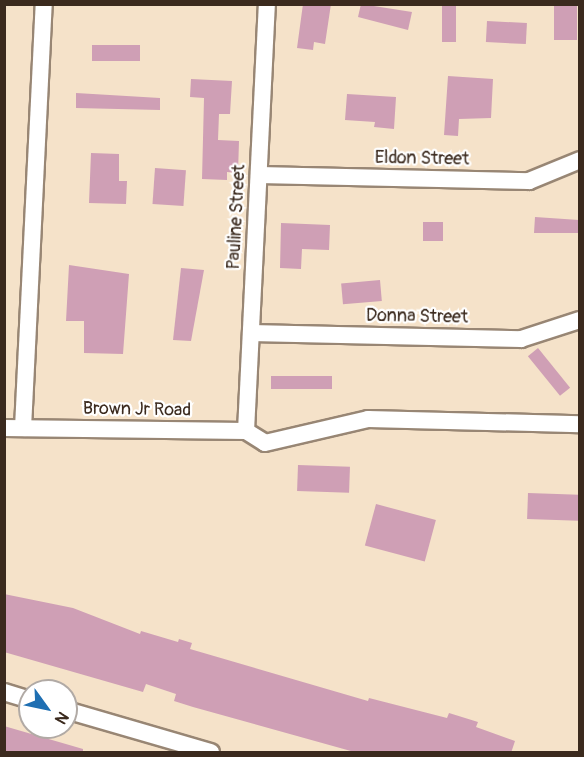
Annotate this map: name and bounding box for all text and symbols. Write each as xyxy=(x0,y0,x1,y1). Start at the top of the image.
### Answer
street label: Eldon Street xyxy=(375,147,469,171)
street label: Pauline Street xyxy=(223,164,251,270)
street label: Donna Street xyxy=(366,305,468,329)
street label: Brown Jr Road xyxy=(83,398,191,422)
north arrow xyxy=(18,679,78,739)
text: N xyxy=(50,708,73,728)

